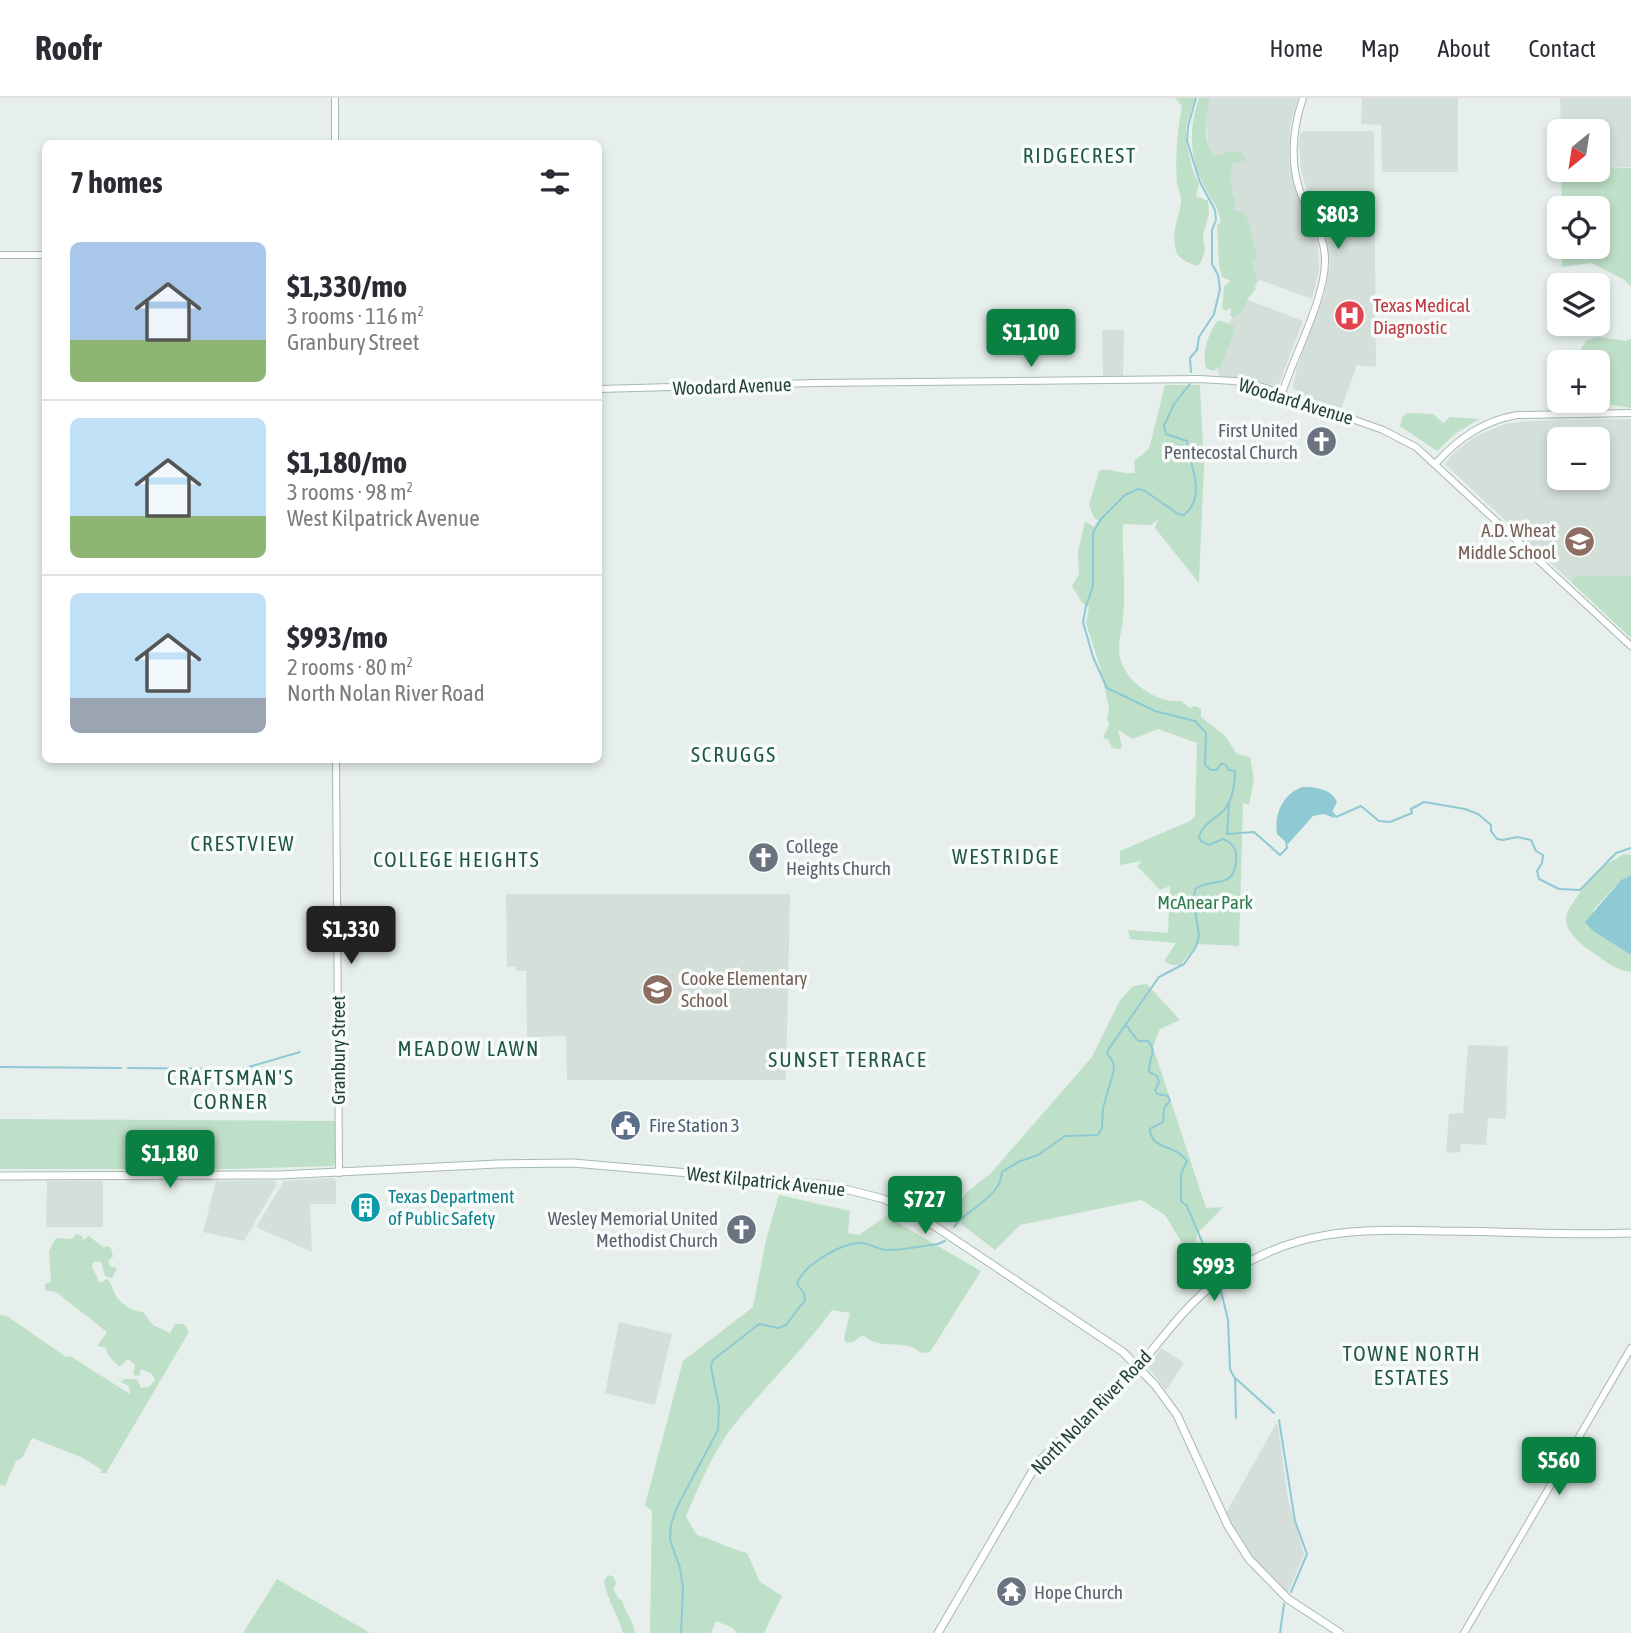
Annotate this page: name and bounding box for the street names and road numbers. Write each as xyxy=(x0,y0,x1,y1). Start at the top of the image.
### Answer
street label: Woodard Avenue xyxy=(672,373,792,399)
street label: Woodard Avenue xyxy=(1236,373,1356,429)
street label: Granbury Street xyxy=(327,995,349,1105)
street label: West Kilpatrick Avenue xyxy=(686,1162,846,1200)
street label: North Nolan River Road xyxy=(1026,1346,1156,1478)

